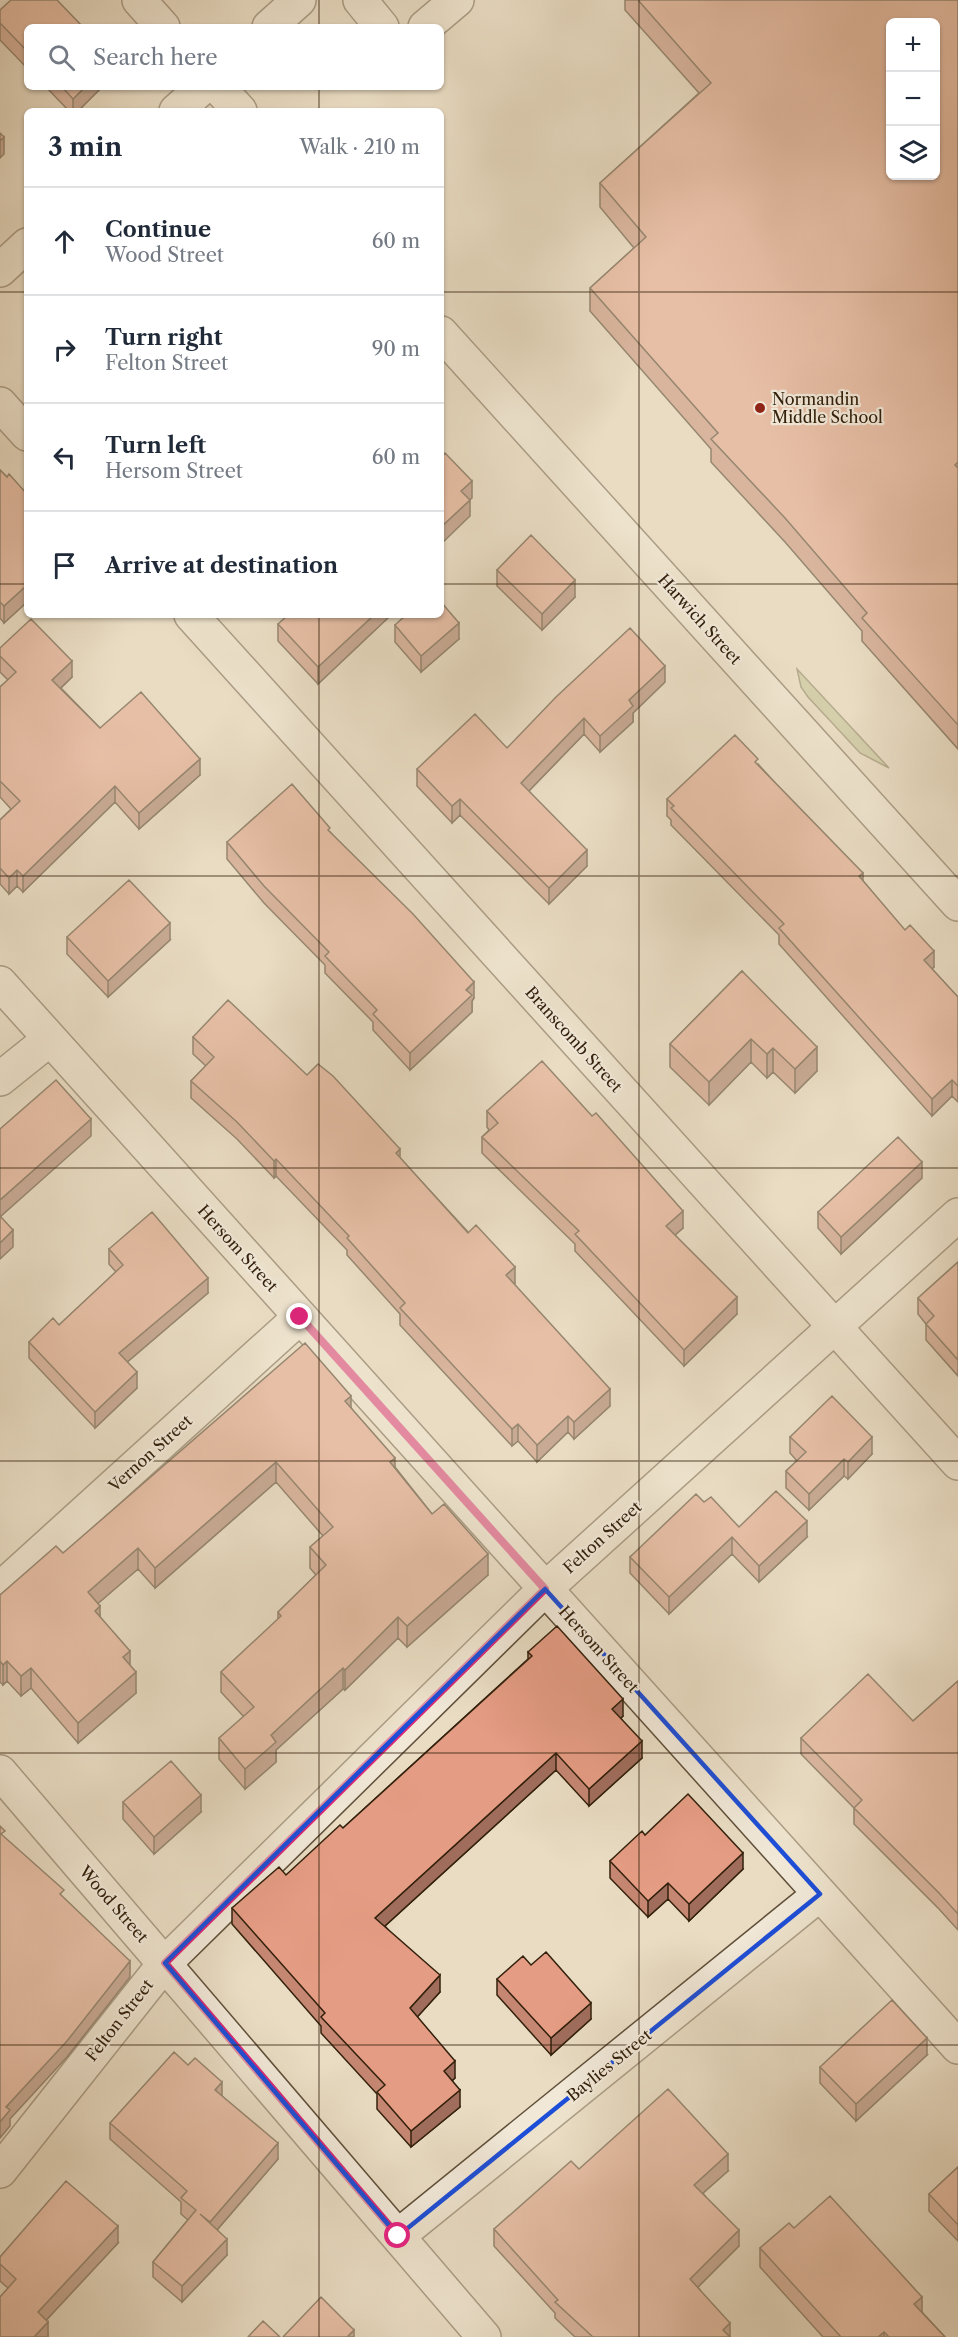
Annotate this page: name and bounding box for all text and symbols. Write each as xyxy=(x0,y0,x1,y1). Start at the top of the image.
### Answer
map controls xyxy=(886,18,940,180)
button: + xyxy=(886,18,940,72)
search box xyxy=(24,24,444,90)
icon: search xyxy=(45,41,78,74)
text: Search here xyxy=(93,44,218,71)
button: − xyxy=(886,72,940,126)
button: layers xyxy=(886,126,940,180)
text: 3 min xyxy=(48,131,122,163)
text: Walk · 210 m xyxy=(299,135,420,159)
text: Continue xyxy=(105,216,211,243)
icon: ahead xyxy=(48,225,81,258)
text: 60 m xyxy=(372,229,420,253)
text: Wood Street xyxy=(105,243,224,267)
text: Turn right xyxy=(105,324,223,351)
icon: right xyxy=(48,333,81,366)
text: 90 m xyxy=(372,337,420,361)
text: Felton Street xyxy=(105,351,228,375)
place label: Normandin Middle School xyxy=(772,389,883,427)
marker: Normandin Middle School xyxy=(753,401,767,415)
text: Turn left xyxy=(105,432,206,459)
icon: left xyxy=(48,441,81,474)
text: 60 m xyxy=(372,445,420,469)
text: Hersom Street xyxy=(105,459,243,483)
icon: arrive xyxy=(48,549,81,582)
text: Arrive at destination xyxy=(105,552,338,579)
street label: Harwich Street xyxy=(654,570,746,669)
street label: Branscomb Street xyxy=(521,982,627,1096)
street label: Hersom Street xyxy=(194,1200,283,1296)
route end xyxy=(286,1303,312,1329)
street label: Vernon Street xyxy=(103,1410,196,1496)
street label: Felton Street xyxy=(559,1496,646,1577)
street label: Hersom Street xyxy=(555,1601,644,1697)
street label: Wood Street xyxy=(75,1861,153,1947)
street label: Felton Street xyxy=(81,1975,157,2065)
street label: Baylies Street xyxy=(563,2025,656,2105)
route start xyxy=(384,2222,410,2248)

